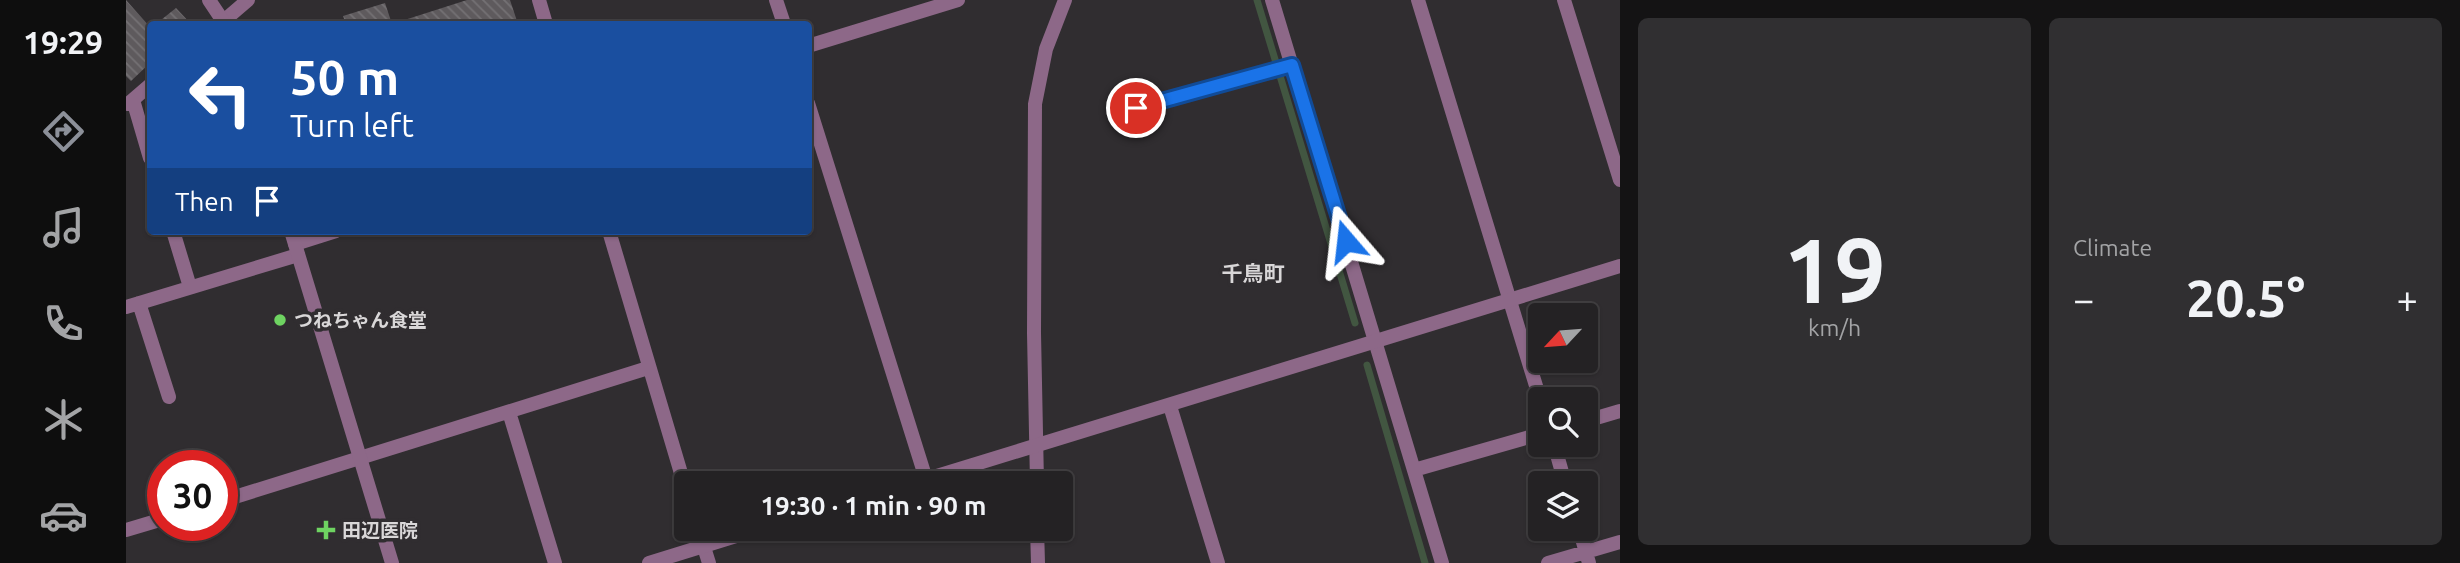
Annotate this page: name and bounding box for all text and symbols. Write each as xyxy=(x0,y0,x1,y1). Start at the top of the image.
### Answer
text: 19:29 xyxy=(23,24,103,60)
icon: left xyxy=(175,49,266,140)
text: 50 m xyxy=(290,49,399,104)
pin xyxy=(1106,78,1166,138)
icon: arrive xyxy=(1117,89,1155,127)
icon: directions xyxy=(39,107,88,156)
text: Turn left xyxy=(290,107,414,143)
icon: arrive xyxy=(248,182,286,220)
text: Then xyxy=(175,187,234,216)
icon: music xyxy=(39,203,88,252)
position arrow xyxy=(1309,204,1383,278)
text: 19 xyxy=(1783,218,1886,320)
text: Climate xyxy=(2073,235,2152,260)
district label: 千鳥町 xyxy=(1222,261,1285,285)
text: 20.5° xyxy=(2186,269,2305,327)
text: − xyxy=(2073,278,2094,320)
text: + xyxy=(2397,278,2418,320)
icon: phone xyxy=(39,299,88,348)
north arrow xyxy=(1528,303,1598,373)
map controls xyxy=(1528,303,1598,541)
place label: つねちゃん食堂 xyxy=(294,309,427,331)
marker: つねちゃん食堂 xyxy=(272,312,288,328)
text: km/h xyxy=(1808,315,1861,340)
button: search xyxy=(1528,387,1598,457)
icon: climate xyxy=(39,395,88,444)
speed limit sign: 30 xyxy=(147,450,238,541)
button: layers xyxy=(1528,471,1598,541)
icon: car xyxy=(39,491,88,540)
text: 19:30 · 1 min · 90 m xyxy=(760,491,987,520)
place label: 田辺医院 xyxy=(342,519,418,541)
marker: 田辺医院 xyxy=(316,520,336,540)

